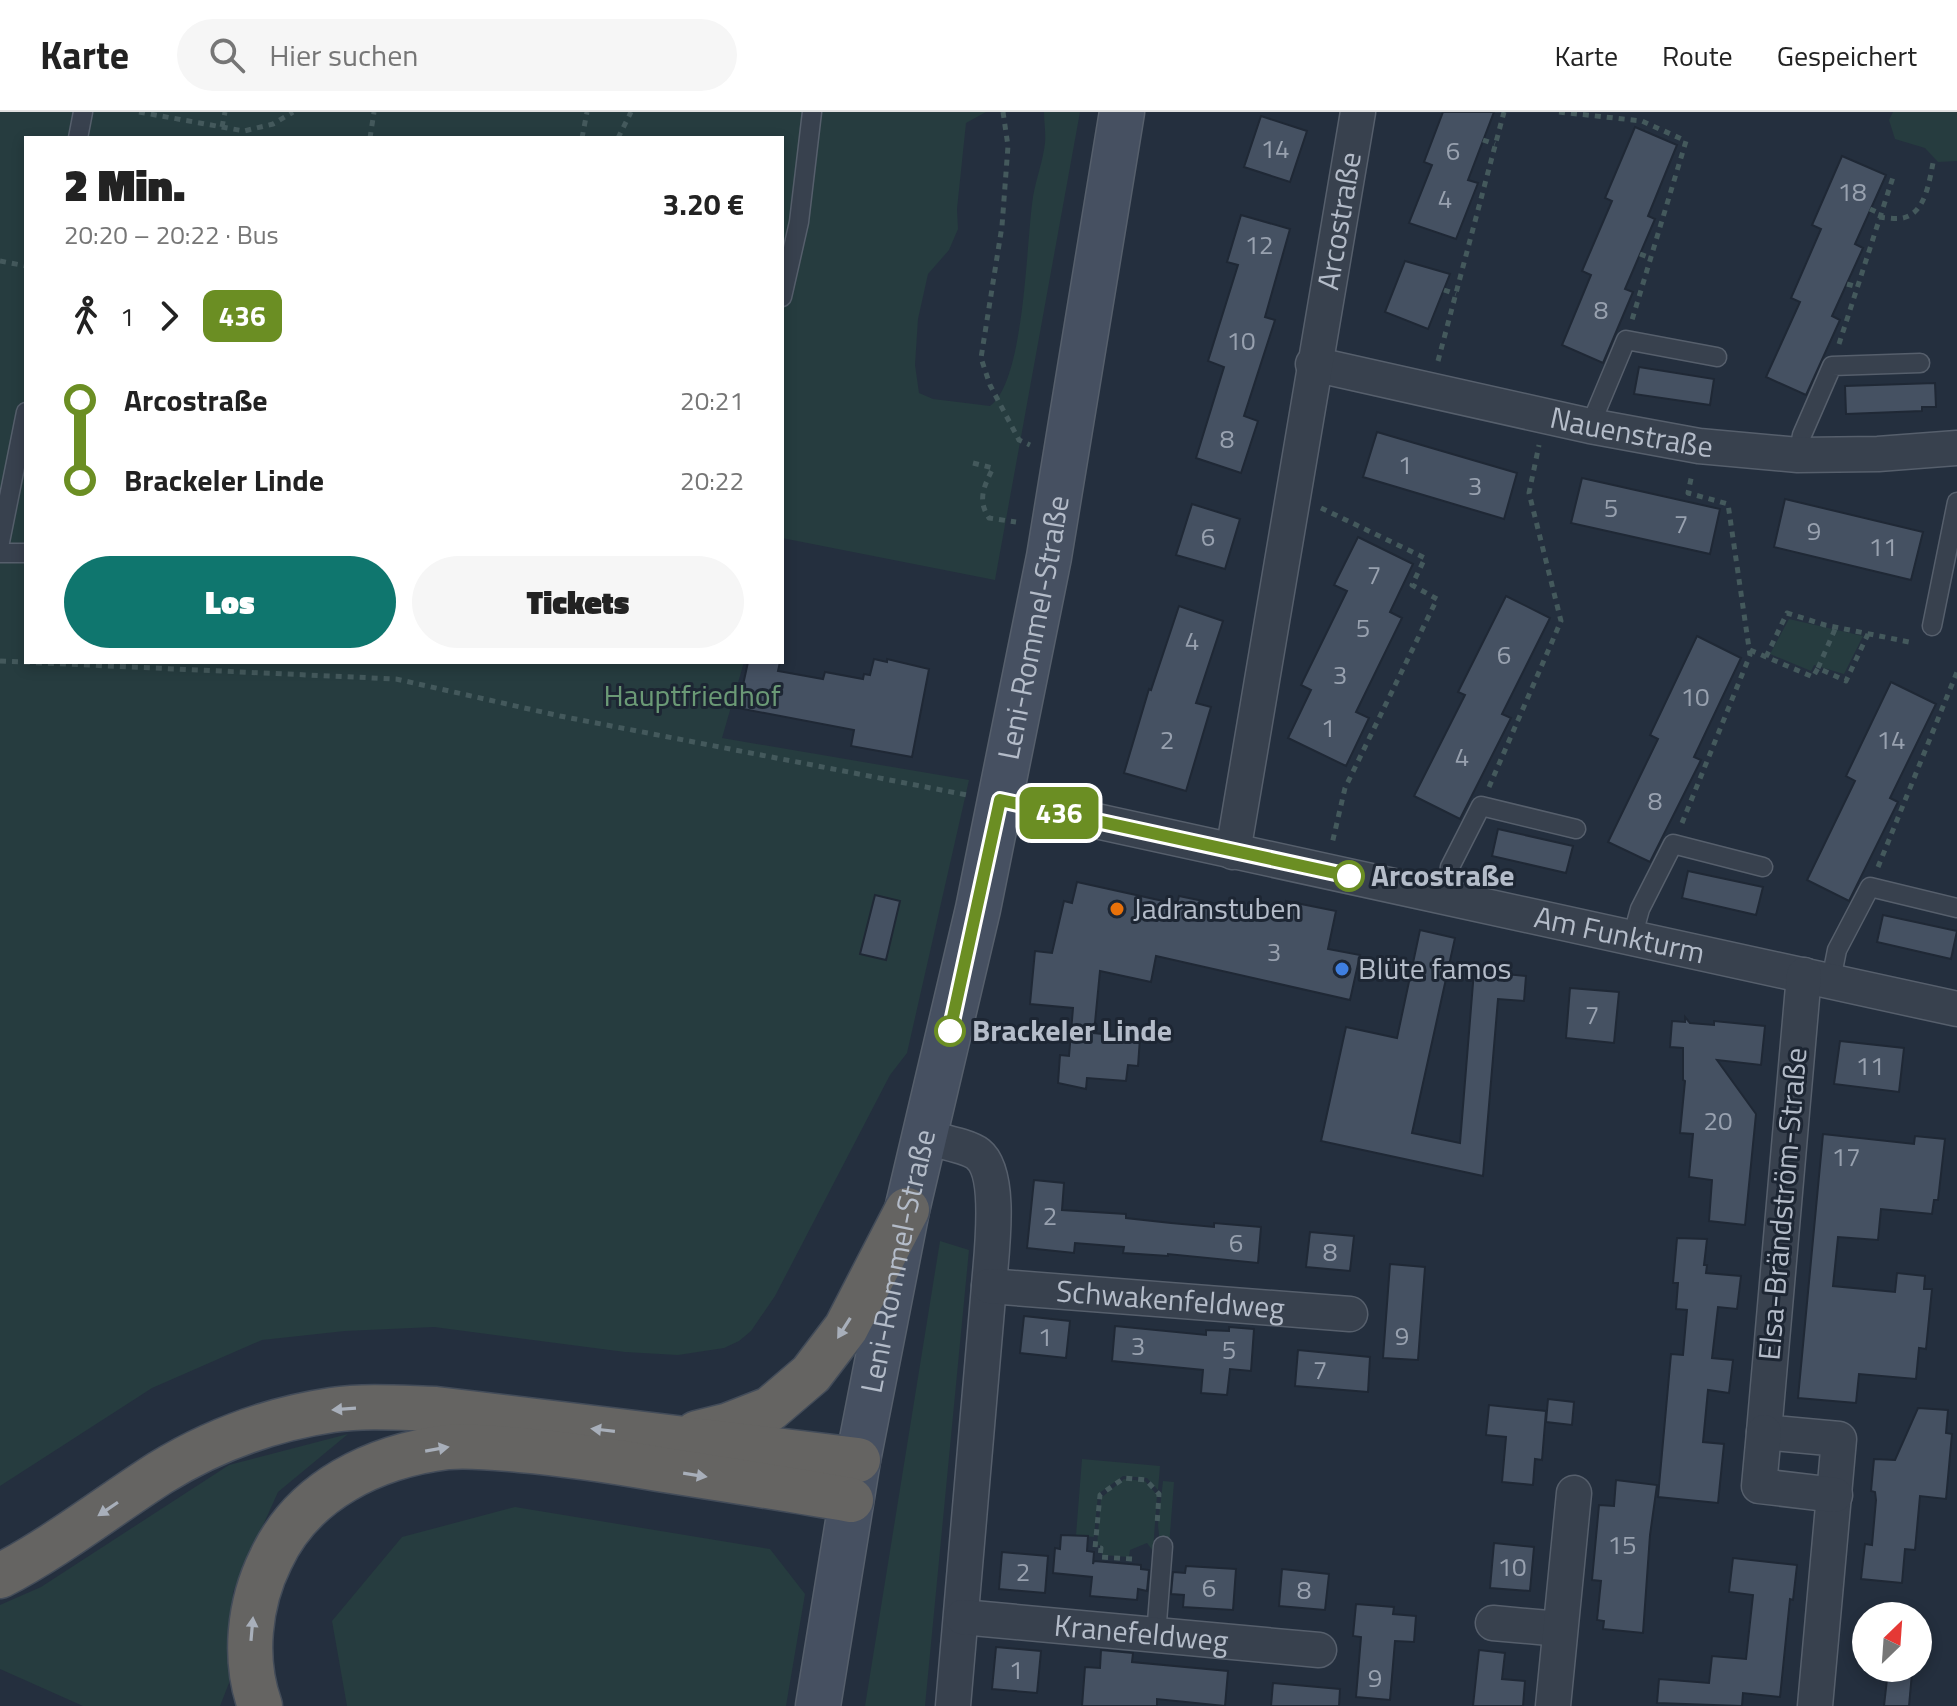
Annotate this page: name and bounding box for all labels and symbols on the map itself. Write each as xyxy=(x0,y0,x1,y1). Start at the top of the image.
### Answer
house number: 14 xyxy=(1260,129,1290,168)
house number: 6 xyxy=(1446,131,1460,170)
street label: Arcostraße xyxy=(1304,148,1373,293)
house number: 18 xyxy=(1837,172,1867,211)
house number: 4 xyxy=(1438,179,1452,218)
house number: 12 xyxy=(1244,225,1274,264)
house number: 8 xyxy=(1594,290,1608,329)
house number: 10 xyxy=(1226,321,1256,360)
street label: Nauenstraße xyxy=(1546,394,1715,469)
house number: 8 xyxy=(1220,419,1234,458)
house number: 1 xyxy=(1398,445,1412,484)
house number: 3 xyxy=(1468,466,1482,505)
house number: 5 xyxy=(1604,488,1618,527)
street label: Leni-Rommel-Straße xyxy=(985,492,1081,764)
house number: 7 xyxy=(1674,504,1688,543)
house number: 9 xyxy=(1807,511,1821,550)
house number: 6 xyxy=(1201,517,1215,556)
house number: 11 xyxy=(1868,527,1898,566)
house number: 7 xyxy=(1367,555,1381,594)
house number: 5 xyxy=(1356,608,1370,647)
house number: 4 xyxy=(1185,621,1199,660)
house number: 6 xyxy=(1497,635,1511,674)
house number: 3 xyxy=(1333,655,1347,694)
park label: Hauptfriedhof xyxy=(603,672,781,718)
house number: 10 xyxy=(1680,677,1710,716)
house number: 1 xyxy=(1321,708,1335,747)
house number: 2 xyxy=(1160,720,1174,759)
house number: 14 xyxy=(1876,720,1906,759)
house number: 4 xyxy=(1455,737,1469,776)
house number: 8 xyxy=(1648,781,1662,820)
line badge: 436 xyxy=(1013,787,1105,839)
place label: Arcostraße xyxy=(1371,852,1515,898)
marker: Arcostraße xyxy=(1334,861,1364,891)
place label: Jadranstuben xyxy=(1133,885,1302,931)
street label: Am Funkturm xyxy=(1530,893,1709,975)
marker: Jadranstuben xyxy=(1108,900,1126,918)
house number: 3 xyxy=(1267,932,1281,971)
place label: Blüte famos xyxy=(1358,945,1511,991)
marker: Blüte famos xyxy=(1333,960,1351,978)
house number: 7 xyxy=(1585,995,1599,1034)
place label: Brackeler Linde xyxy=(972,1007,1172,1053)
marker: Brackeler Linde xyxy=(935,1016,965,1046)
street label: Elsa-Brändström-Straße xyxy=(1745,1046,1819,1362)
house number: 11 xyxy=(1855,1046,1885,1085)
house number: 20 xyxy=(1703,1101,1733,1140)
street label: Leni-Rommel-Straße xyxy=(848,1125,947,1397)
house number: 17 xyxy=(1831,1137,1861,1176)
house number: 2 xyxy=(1043,1196,1057,1235)
house number: 6 xyxy=(1229,1223,1243,1262)
house number: 8 xyxy=(1323,1232,1337,1271)
street label: Schwakenfeldweg xyxy=(1054,1267,1287,1331)
house number: 9 xyxy=(1395,1316,1409,1355)
one-way arrow xyxy=(838,1317,852,1339)
house number: 1 xyxy=(1038,1317,1052,1356)
house number: 3 xyxy=(1131,1326,1145,1365)
house number: 5 xyxy=(1222,1330,1236,1369)
house number: 7 xyxy=(1313,1350,1327,1389)
one-way arrow xyxy=(331,1403,356,1416)
one-way arrow xyxy=(590,1423,615,1436)
one-way arrow xyxy=(425,1443,450,1455)
one-way arrow xyxy=(683,1469,708,1481)
one-way arrow xyxy=(97,1501,118,1516)
house number: 15 xyxy=(1607,1525,1637,1564)
house number: 10 xyxy=(1497,1547,1527,1586)
house number: 2 xyxy=(1016,1552,1030,1591)
house number: 6 xyxy=(1202,1568,1216,1607)
house number: 8 xyxy=(1297,1570,1311,1609)
street label: Kranefeldweg xyxy=(1052,1602,1230,1664)
north arrow xyxy=(1852,1602,1932,1682)
one-way arrow xyxy=(246,1616,259,1641)
house number: 1 xyxy=(1009,1650,1023,1689)
house number: 9 xyxy=(1368,1658,1382,1697)

